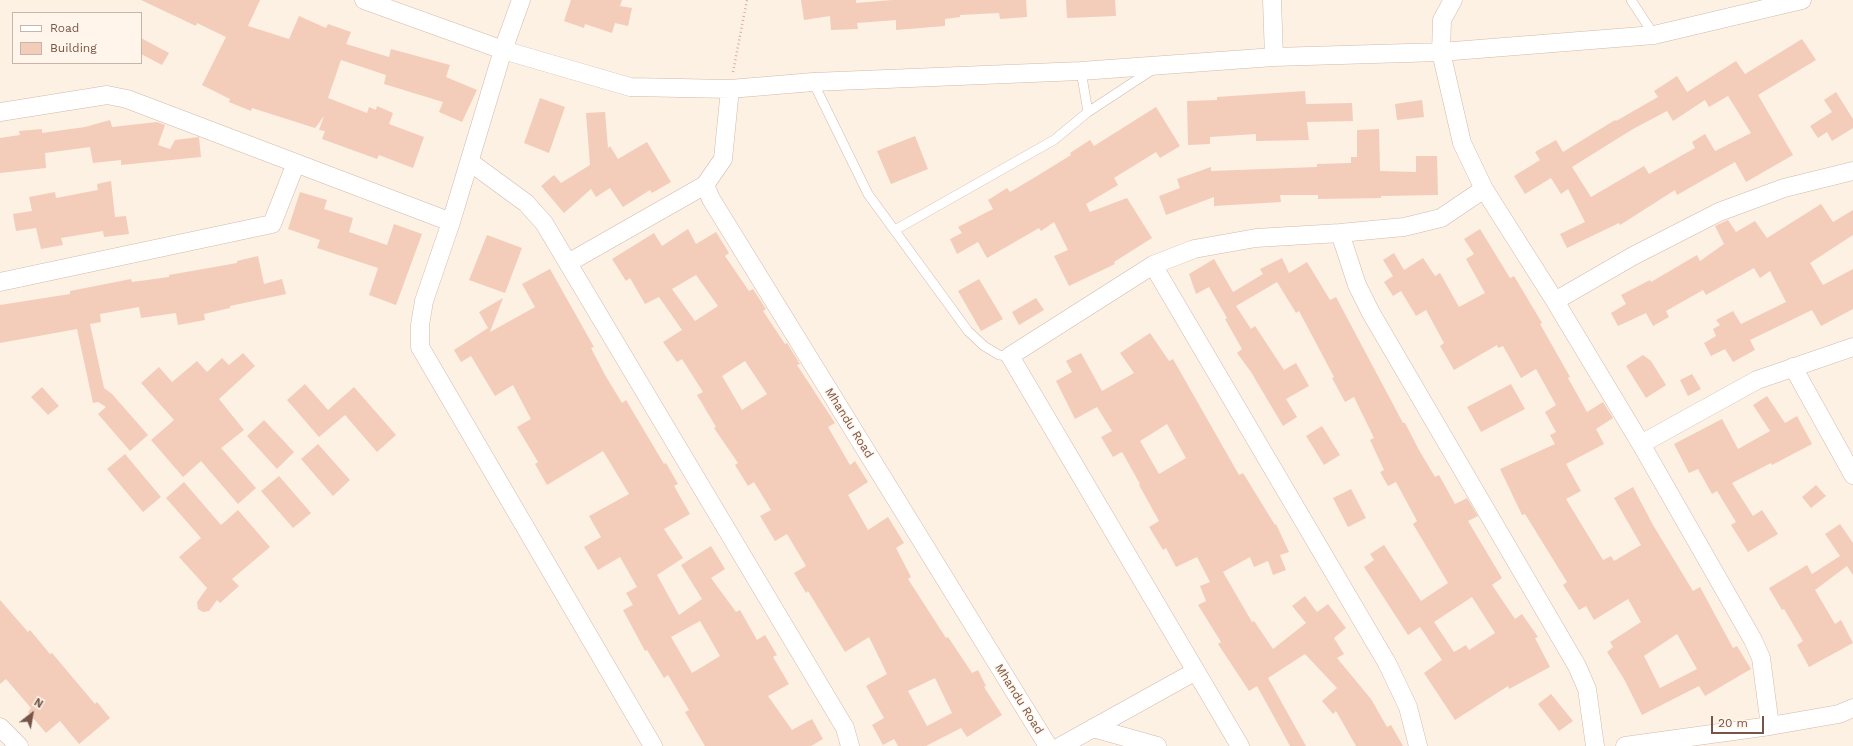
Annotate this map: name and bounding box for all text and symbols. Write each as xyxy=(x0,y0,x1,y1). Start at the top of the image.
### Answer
legend xyxy=(12,12,142,64)
text: Road xyxy=(50,21,79,35)
text: Building xyxy=(50,41,97,55)
street label: Mhandu Road xyxy=(822,385,876,461)
street label: Mhandu Road xyxy=(992,661,1046,737)
north arrow xyxy=(12,694,52,734)
text: N xyxy=(32,696,45,711)
scale bar xyxy=(1713,708,1766,734)
text: 20 m xyxy=(1718,716,1748,730)

